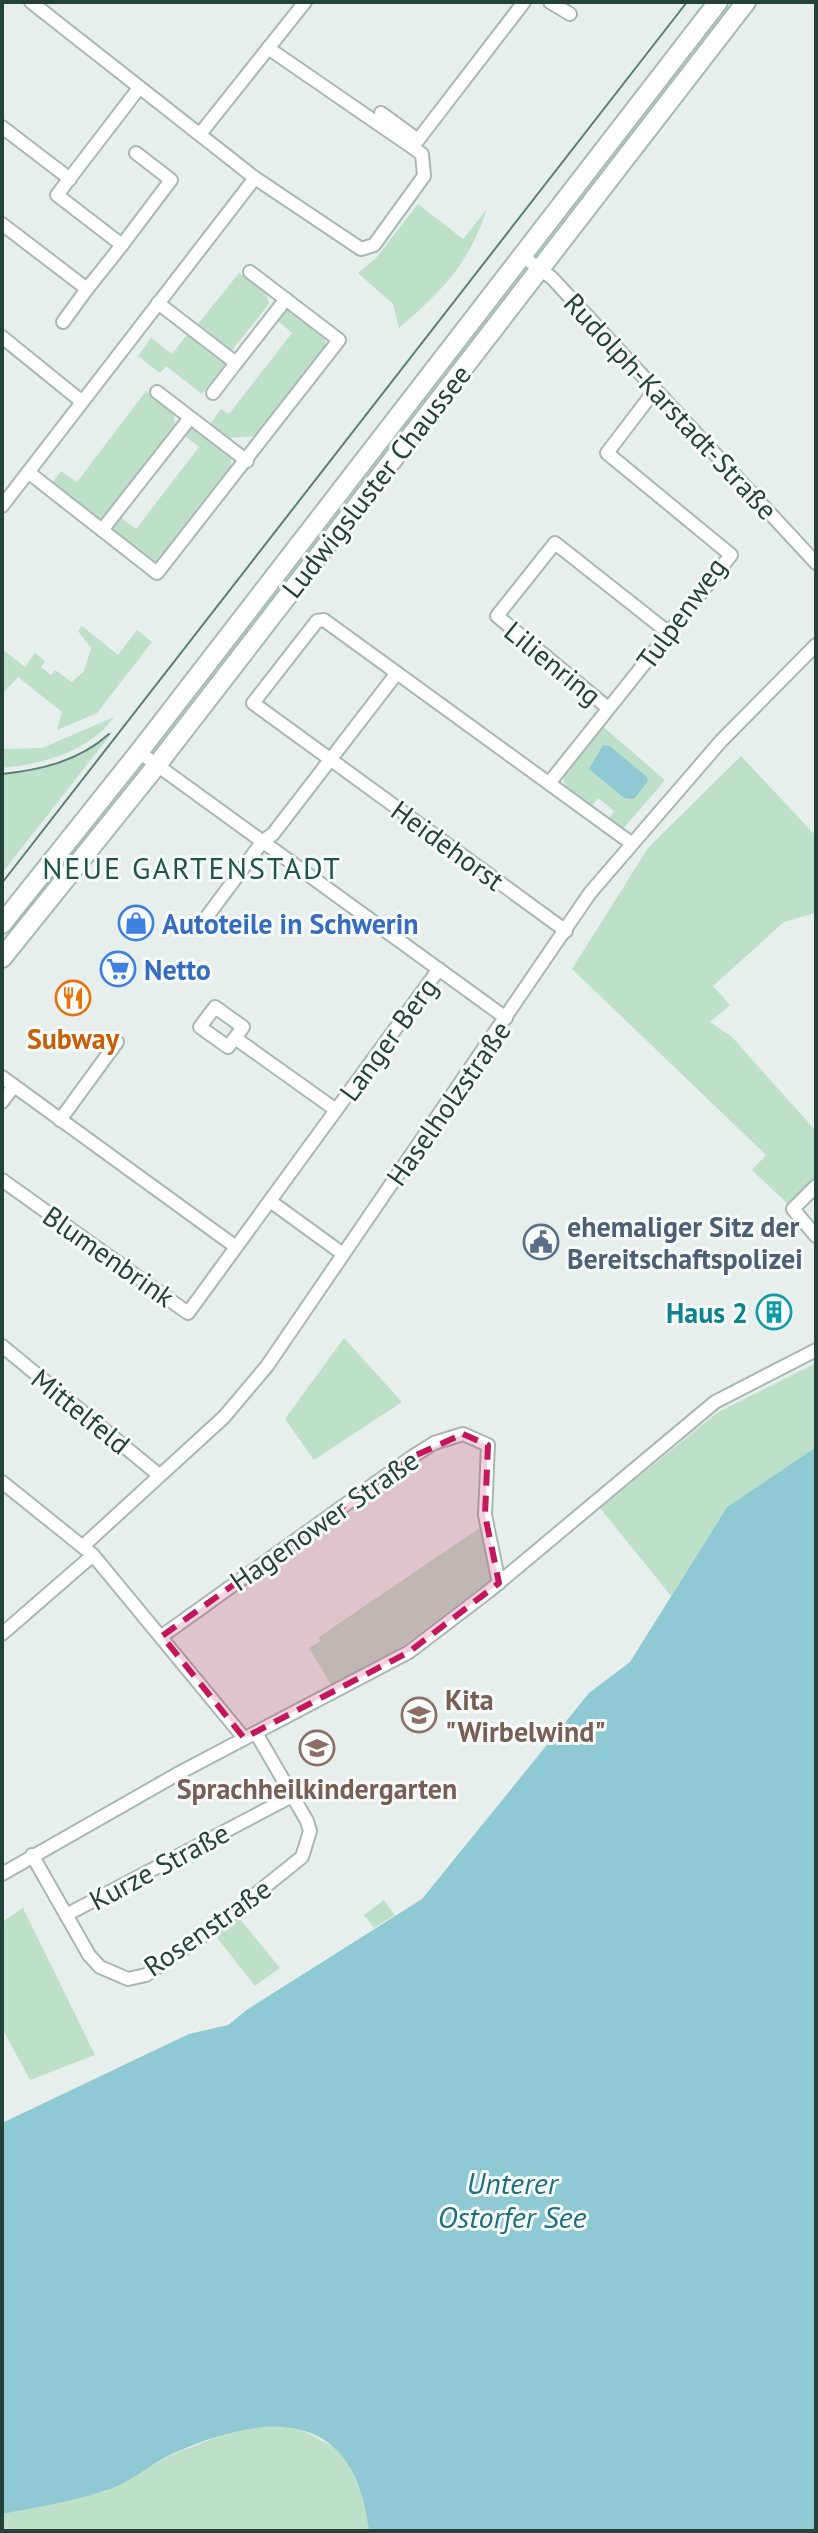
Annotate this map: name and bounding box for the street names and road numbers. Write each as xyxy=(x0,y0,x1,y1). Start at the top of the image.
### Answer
street label: Rudolph-Karstadt-Straße xyxy=(556,285,786,527)
street label: Ludwigsluster Chaussee xyxy=(273,357,479,605)
street label: Tulpenweg xyxy=(628,550,734,676)
street label: Lilienring xyxy=(497,613,609,713)
street label: Heidehorst xyxy=(384,792,512,899)
street label: Langer Berg xyxy=(331,970,445,1108)
street label: Haselholzstraße xyxy=(377,1013,519,1193)
street label: Blumenbrink xyxy=(36,1197,183,1315)
street label: Mittelfeld xyxy=(24,1360,138,1462)
street label: Hagenower Straße xyxy=(222,1441,426,1599)
street label: Kurze Straße xyxy=(83,1814,235,1918)
street label: Rosenstraße xyxy=(136,1870,278,1984)

